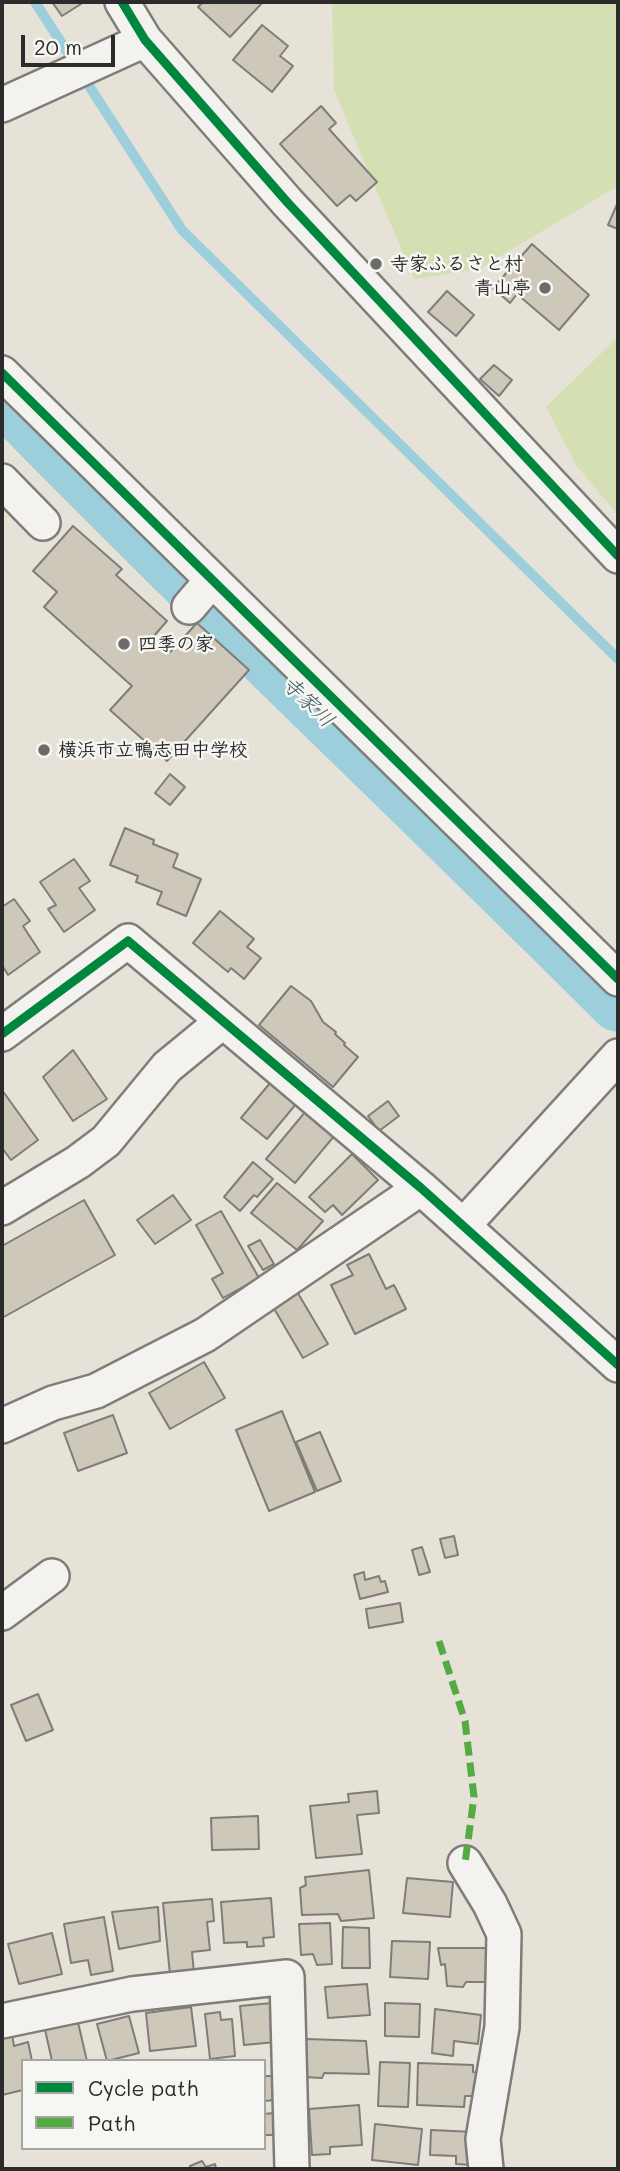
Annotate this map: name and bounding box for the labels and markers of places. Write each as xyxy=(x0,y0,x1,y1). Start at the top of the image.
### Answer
place label: 寺家ふるさと村 xyxy=(390,253,523,275)
marker: 寺家ふるさと村 xyxy=(368,256,384,272)
place label: 青山亭 xyxy=(474,277,531,299)
marker: 青山亭 xyxy=(537,280,553,296)
place label: 四季の家 xyxy=(138,633,214,655)
marker: 四季の家 xyxy=(116,636,132,652)
place label: 横浜市立鴨志田中学校 xyxy=(58,739,248,761)
marker: 横浜市立鴨志田中学校 xyxy=(36,742,52,758)

